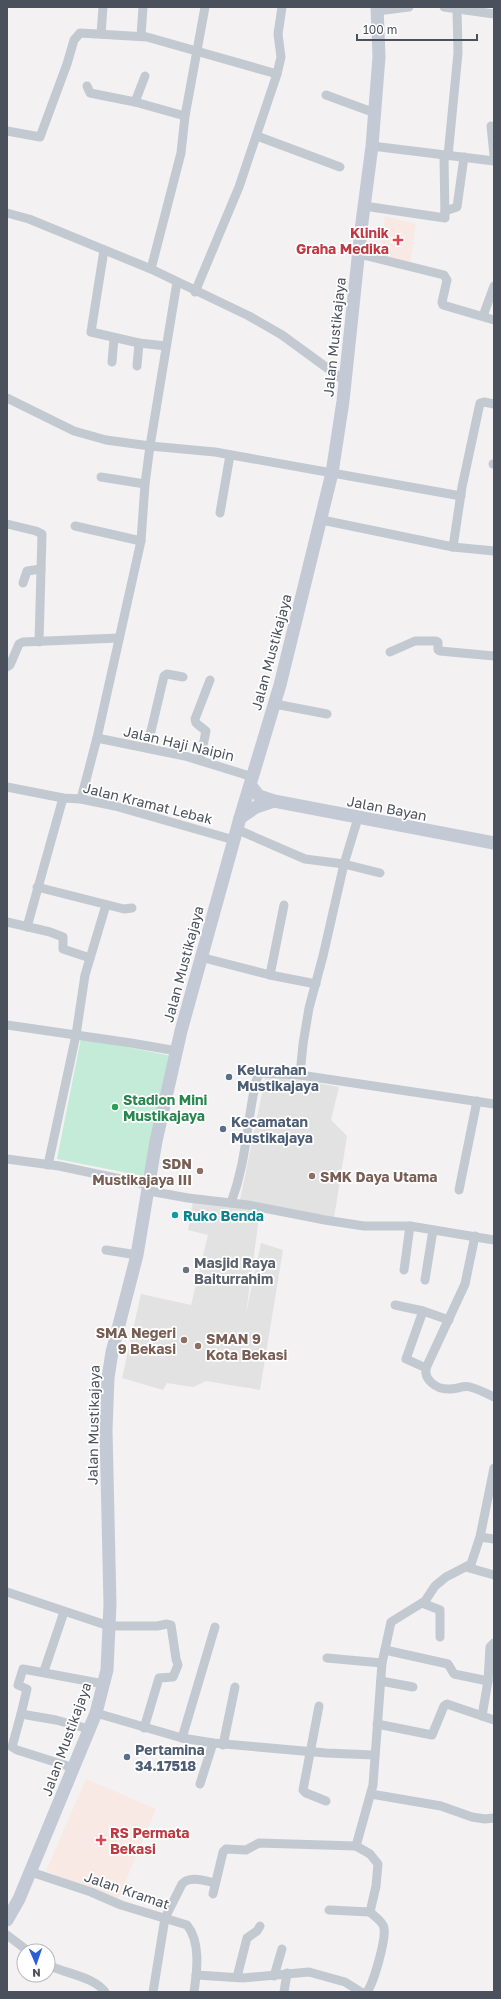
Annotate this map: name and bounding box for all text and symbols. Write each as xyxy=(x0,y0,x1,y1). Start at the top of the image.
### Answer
scale bar xyxy=(357,16,477,42)
text: 100 m xyxy=(363,22,397,37)
place label: Klinik Graha Medika xyxy=(296,224,389,257)
marker: Klinik Graha Medika xyxy=(392,234,404,246)
street label: Jalan Mustikajaya xyxy=(319,277,349,397)
street label: Jalan Mustikajaya xyxy=(247,592,295,712)
street label: Jalan Haji Naipin xyxy=(122,722,236,764)
street label: Jalan Kramat Lebak xyxy=(82,779,215,827)
street label: Jalan Bayan xyxy=(346,792,428,824)
street label: Jalan Mustikajaya xyxy=(159,904,207,1024)
place label: Kelurahan Mustikajaya xyxy=(237,1061,319,1094)
marker: Kelurahan Mustikajaya xyxy=(224,1072,234,1082)
place label: Stadion Mini Mustikajaya xyxy=(123,1091,208,1124)
marker: Stadion Mini Mustikajaya xyxy=(110,1102,120,1112)
place label: Kecamatan Mustikajaya xyxy=(231,1113,313,1146)
marker: Kecamatan Mustikajaya xyxy=(218,1124,228,1134)
place label: SDN Mustikajaya III xyxy=(92,1155,192,1188)
marker: SDN Mustikajaya III xyxy=(195,1166,205,1176)
place label: SMK Daya Utama xyxy=(320,1168,437,1185)
marker: SMK Daya Utama xyxy=(307,1171,317,1181)
place label: Ruko Benda xyxy=(183,1207,264,1224)
marker: Ruko Benda xyxy=(170,1210,180,1220)
place label: Masjid Raya Baiturrahim xyxy=(194,1254,276,1287)
marker: Masjid Raya Baiturrahim xyxy=(181,1265,191,1275)
place label: SMA Negeri 9 Bekasi xyxy=(96,1324,176,1357)
place label: SMAN 9 Kota Bekasi xyxy=(206,1330,287,1363)
marker: SMA Negeri 9 Bekasi xyxy=(179,1335,189,1345)
marker: SMAN 9 Kota Bekasi xyxy=(193,1341,203,1351)
street label: Jalan Mustikajaya xyxy=(83,1365,103,1485)
street label: Jalan Mustikajaya xyxy=(38,1680,94,1798)
place label: Pertamina 34.17518 xyxy=(135,1741,205,1774)
marker: Pertamina 34.17518 xyxy=(122,1752,132,1762)
place label: RS Permata Bekasi xyxy=(110,1824,189,1857)
marker: RS Permata Bekasi xyxy=(95,1834,107,1846)
street label: Jalan Kramat xyxy=(82,1868,172,1912)
north arrow xyxy=(16,1943,56,1983)
text: N xyxy=(32,1967,41,1980)

